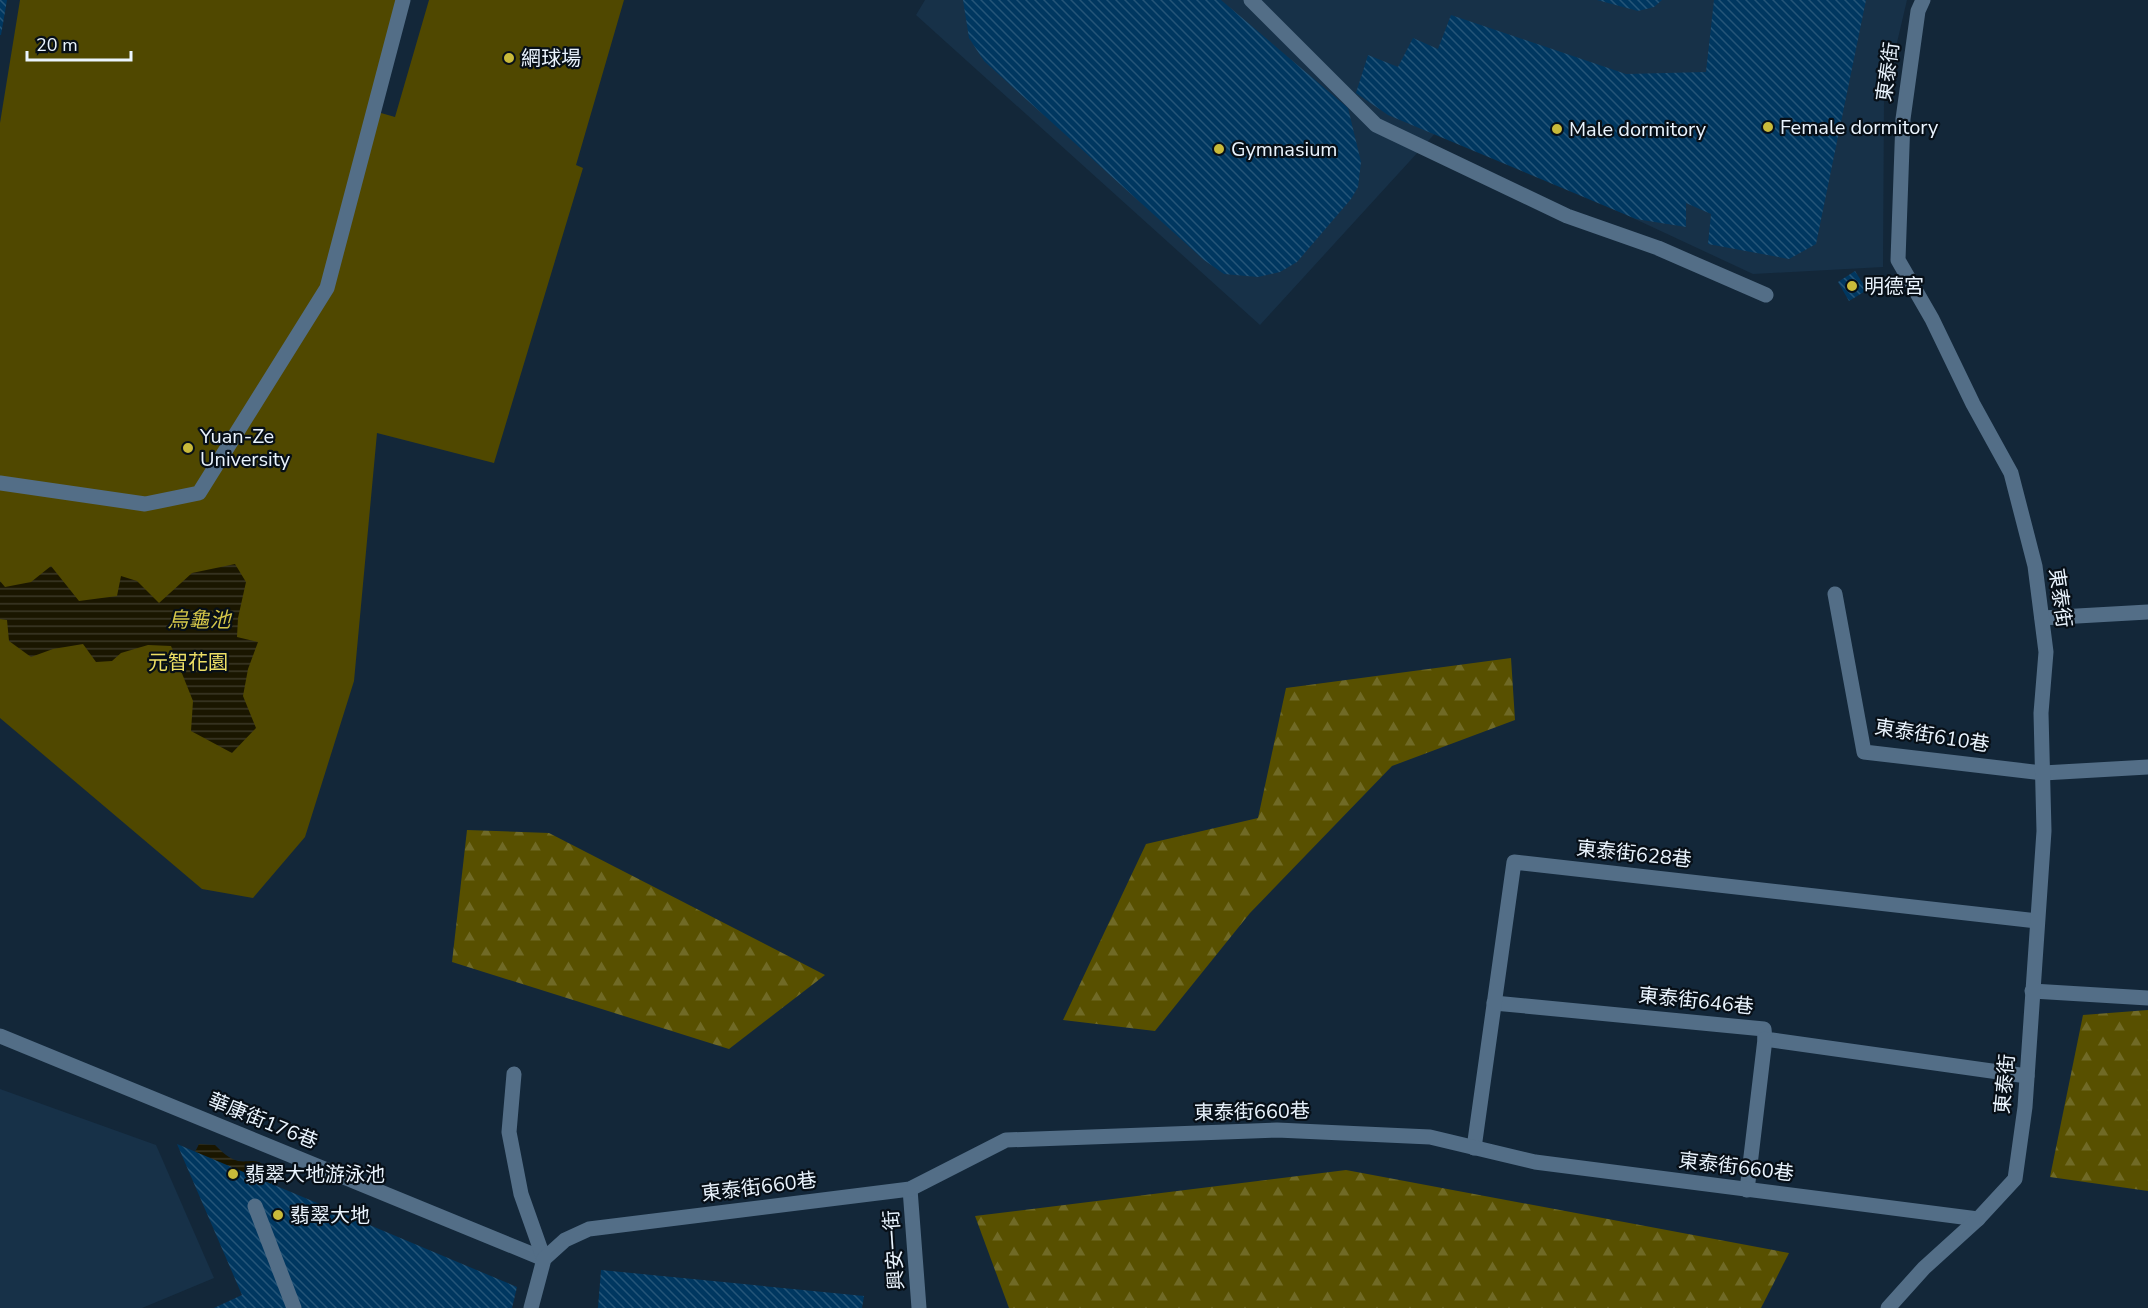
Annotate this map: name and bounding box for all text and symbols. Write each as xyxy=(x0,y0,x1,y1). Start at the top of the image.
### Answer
scale bar xyxy=(27,24,130,62)
text: 20 m xyxy=(36,33,78,57)
street label: 東泰街 xyxy=(1870,40,1906,104)
place label: 網球場 xyxy=(521,45,581,72)
marker: 網球場 xyxy=(502,51,516,65)
place label: Female dormitory xyxy=(1780,114,1939,141)
place label: Male dormitory xyxy=(1569,116,1707,143)
marker: Female dormitory xyxy=(1761,120,1775,134)
marker: Male dormitory xyxy=(1550,122,1564,136)
place label: Gymnasium xyxy=(1231,136,1337,163)
marker: Gymnasium xyxy=(1212,142,1226,156)
place label: 明德宮 xyxy=(1864,273,1924,300)
marker: 明德宮 xyxy=(1845,279,1859,293)
place label: Yuan-Ze University xyxy=(199,423,291,473)
marker: Yuan-Ze University xyxy=(181,441,195,455)
street label: 東泰街 xyxy=(2042,566,2078,630)
water label: 烏龜池 xyxy=(168,606,232,634)
park label: 元智花園 xyxy=(148,649,228,676)
street label: 東泰街610巷 xyxy=(1873,714,1991,758)
street label: 東泰街628巷 xyxy=(1575,835,1693,873)
street label: 東泰街646巷 xyxy=(1637,982,1755,1020)
street label: 東泰街 xyxy=(1989,1053,2021,1115)
street label: 華康街176巷 xyxy=(204,1087,322,1155)
street label: 東泰街660巷 xyxy=(1194,1097,1310,1127)
street label: 東泰街660巷 xyxy=(1677,1147,1795,1187)
place label: 翡翠大地游泳池 xyxy=(245,1161,385,1188)
marker: 翡翠大地游泳池 xyxy=(226,1167,240,1181)
street label: 東泰街660巷 xyxy=(700,1167,818,1207)
place label: 翡翠大地 xyxy=(290,1202,370,1229)
marker: 翡翠大地 xyxy=(271,1208,285,1222)
street label: 興安一街 xyxy=(878,1209,910,1291)

